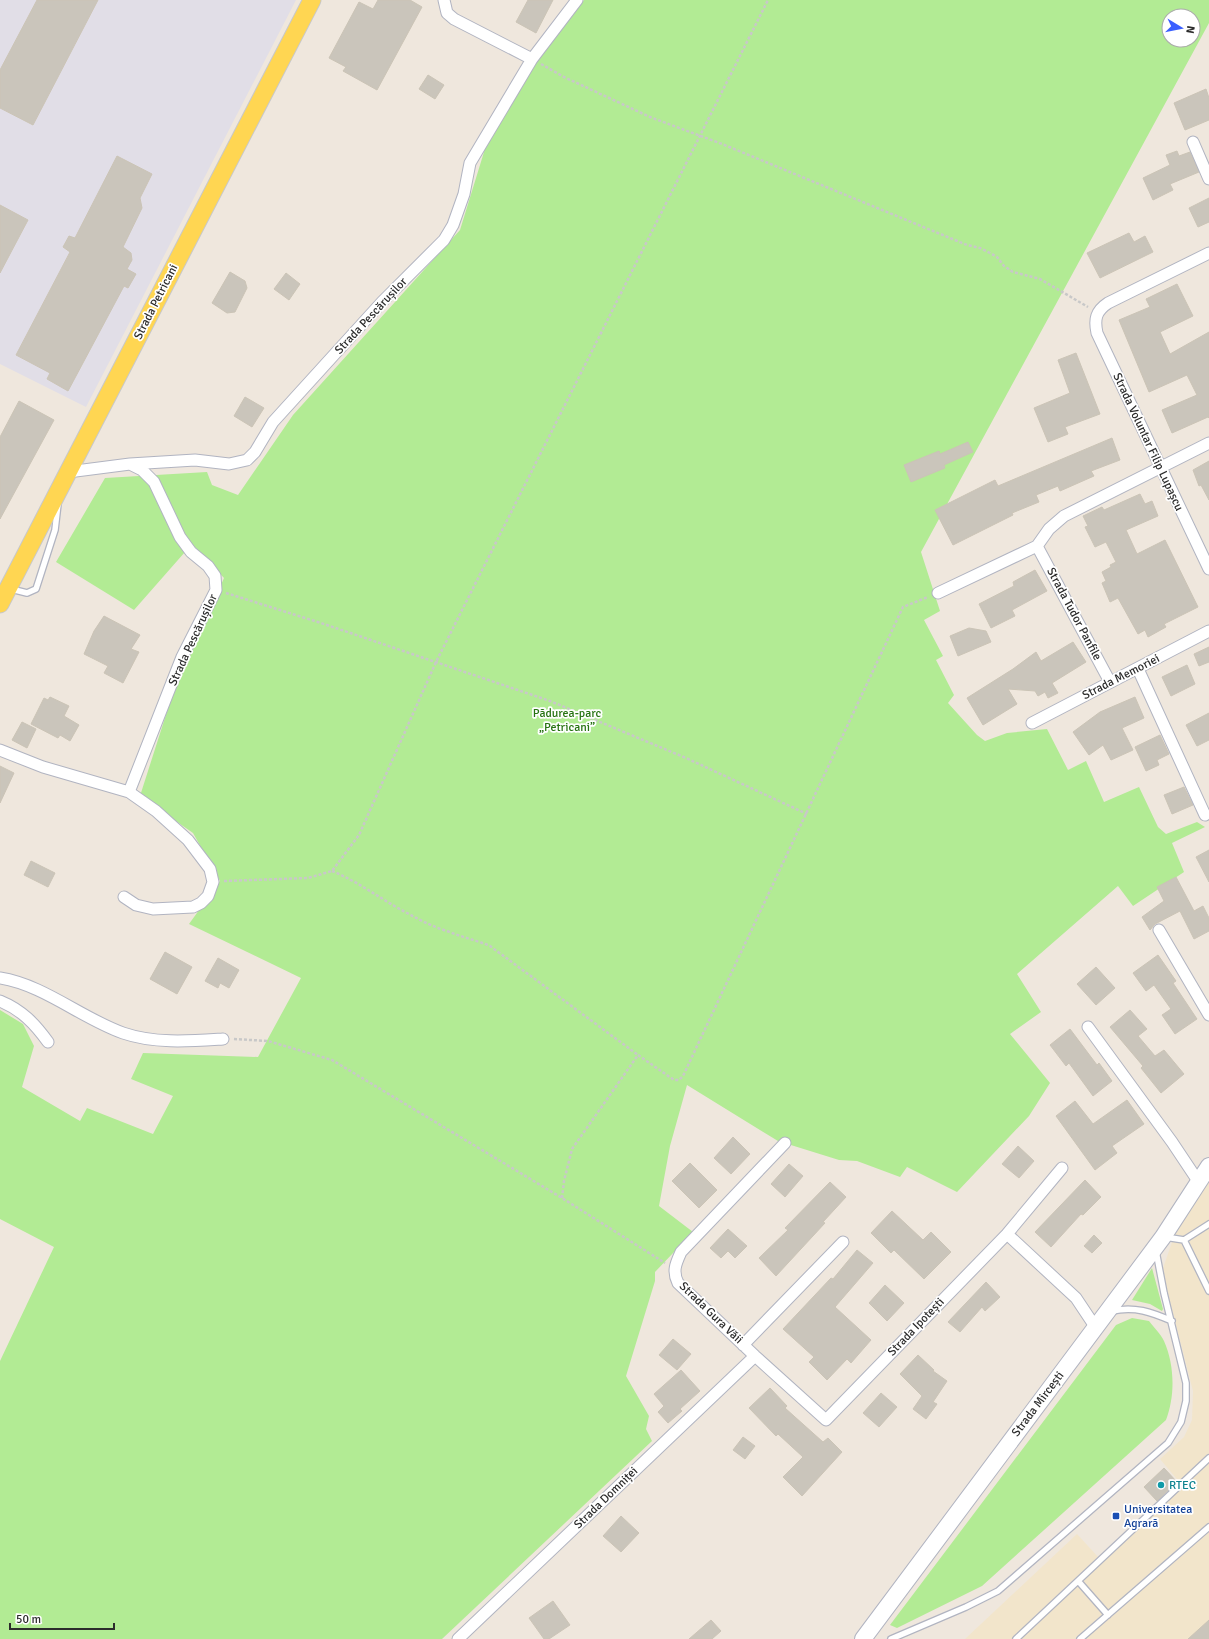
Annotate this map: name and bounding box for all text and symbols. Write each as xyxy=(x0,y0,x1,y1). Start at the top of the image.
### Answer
north arrow xyxy=(1161,8,1201,48)
text: N xyxy=(1183,25,1197,35)
street label: Strada Petricani xyxy=(131,262,181,342)
street label: Strada Pescărușilor xyxy=(332,274,411,357)
street label: Strada Voluntar Filip Lupașcu xyxy=(1109,371,1187,513)
street label: Strada Tudor Panfile xyxy=(1043,565,1105,663)
street label: Strada Pescărușilor xyxy=(165,591,221,688)
street label: Strada Memoriei xyxy=(1080,651,1162,703)
park label: Pădurea-parc „Petricani” xyxy=(533,706,601,735)
street label: Strada Gura Văii xyxy=(676,1279,746,1347)
street label: Strada Ipotești xyxy=(884,1295,948,1359)
street label: Strada Mircești xyxy=(1009,1368,1067,1440)
street label: Strada Domniței xyxy=(571,1464,641,1532)
place label: RTEC xyxy=(1169,1478,1196,1493)
marker: RTEC xyxy=(1156,1480,1166,1490)
place label: Universitatea Agrară xyxy=(1124,1502,1192,1531)
marker: Universitatea Agrară xyxy=(1111,1511,1121,1521)
scale bar xyxy=(10,1605,114,1631)
text: 50 m xyxy=(16,1612,41,1627)

